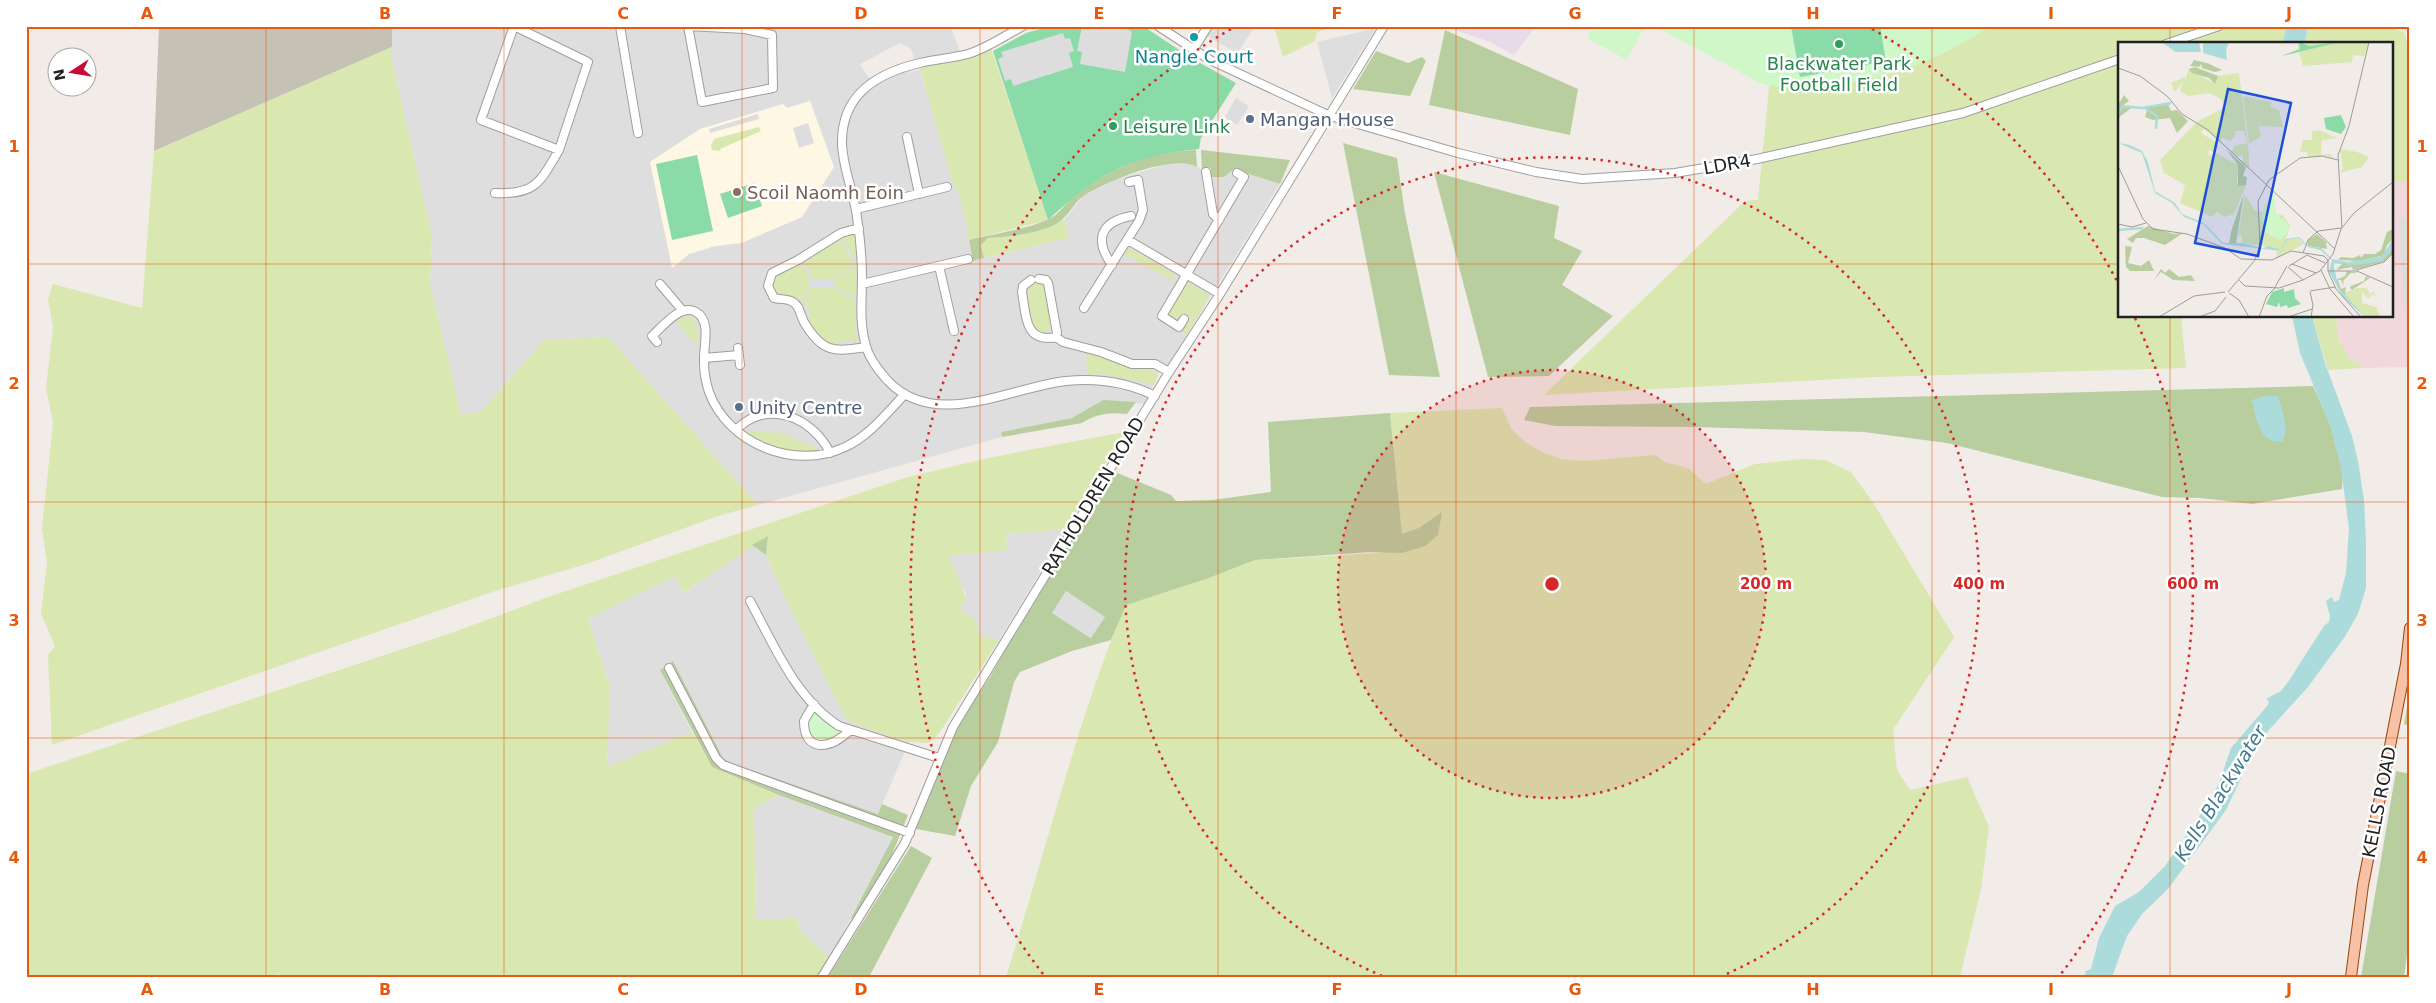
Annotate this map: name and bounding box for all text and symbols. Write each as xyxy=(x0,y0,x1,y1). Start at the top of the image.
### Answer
text: A xyxy=(141,4,154,23)
text: B xyxy=(379,4,391,23)
text: C xyxy=(617,4,629,23)
text: D xyxy=(854,4,868,23)
text: E xyxy=(1094,4,1104,23)
text: F xyxy=(1332,4,1342,23)
text: G xyxy=(1568,4,1582,23)
text: H xyxy=(1806,4,1820,23)
text: I xyxy=(2048,4,2054,23)
text: J xyxy=(2285,4,2292,23)
marker: Nangle Court xyxy=(1188,31,1200,43)
marker: Blackwater Park Football Field xyxy=(1833,38,1845,50)
inset map xyxy=(2118,42,2394,318)
place label: Nangle Court xyxy=(1135,46,1253,67)
north arrow xyxy=(48,48,98,98)
place label: Blackwater Park Football Field xyxy=(1767,53,1912,95)
text: N xyxy=(50,67,68,82)
place label: Mangan House xyxy=(1260,109,1394,130)
marker: Mangan House xyxy=(1244,113,1256,125)
place label: Leisure Link xyxy=(1123,116,1231,137)
marker: Leisure Link xyxy=(1107,120,1119,132)
text: 1 xyxy=(8,137,20,156)
text: 1 xyxy=(2416,137,2428,156)
street label: LDR4 xyxy=(1702,150,1752,178)
place label: Scoil Naomh Eoin xyxy=(747,182,904,203)
marker: Scoil Naomh Eoin xyxy=(731,186,743,198)
text: 2 xyxy=(8,374,20,393)
text: 2 xyxy=(2416,374,2428,393)
place label: Unity Centre xyxy=(749,397,862,418)
marker: Unity Centre xyxy=(733,401,745,413)
street label: RATHOLDREN ROAD xyxy=(1037,413,1149,579)
centre of rings xyxy=(1543,575,1561,593)
text: 200 m xyxy=(1740,575,1792,593)
text: 400 m xyxy=(1953,575,2005,593)
text: 600 m xyxy=(2167,575,2219,593)
text: 3 xyxy=(8,611,20,630)
text: 3 xyxy=(2416,611,2428,630)
water label: Kells Blackwater xyxy=(2169,720,2271,865)
street label: KELLS ROAD xyxy=(2358,745,2400,859)
text: 4 xyxy=(8,848,20,867)
text: 4 xyxy=(2416,848,2428,867)
text: A xyxy=(141,980,154,999)
text: B xyxy=(379,980,391,999)
text: C xyxy=(617,980,629,999)
text: D xyxy=(854,980,868,999)
text: E xyxy=(1094,980,1104,999)
text: F xyxy=(1332,980,1342,999)
text: G xyxy=(1568,980,1582,999)
text: H xyxy=(1806,980,1820,999)
text: I xyxy=(2048,980,2054,999)
text: J xyxy=(2285,980,2292,999)

